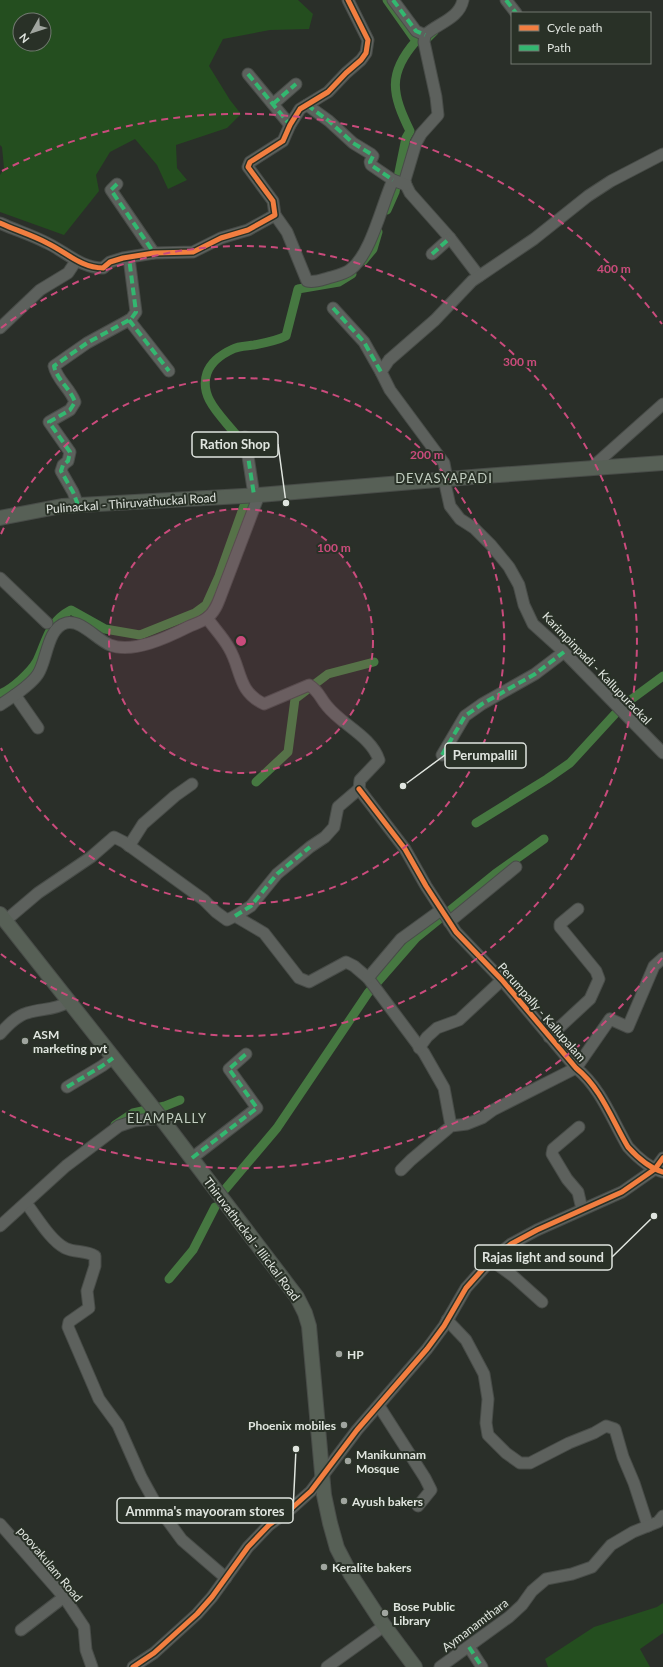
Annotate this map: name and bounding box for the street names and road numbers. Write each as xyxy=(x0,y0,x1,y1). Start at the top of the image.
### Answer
street label: Pulinackal - Thiruvathuckal Road xyxy=(45,490,217,516)
street label: Karimpinpadi - Kallupurackal xyxy=(539,609,655,727)
street label: Perumpally - Kallupalam xyxy=(495,959,589,1065)
street label: Thiruvathuckal - Illickal Road xyxy=(201,1174,303,1304)
street label: poovakulam Road xyxy=(14,1523,86,1605)
street label: Aymanamthara xyxy=(439,1595,511,1655)

